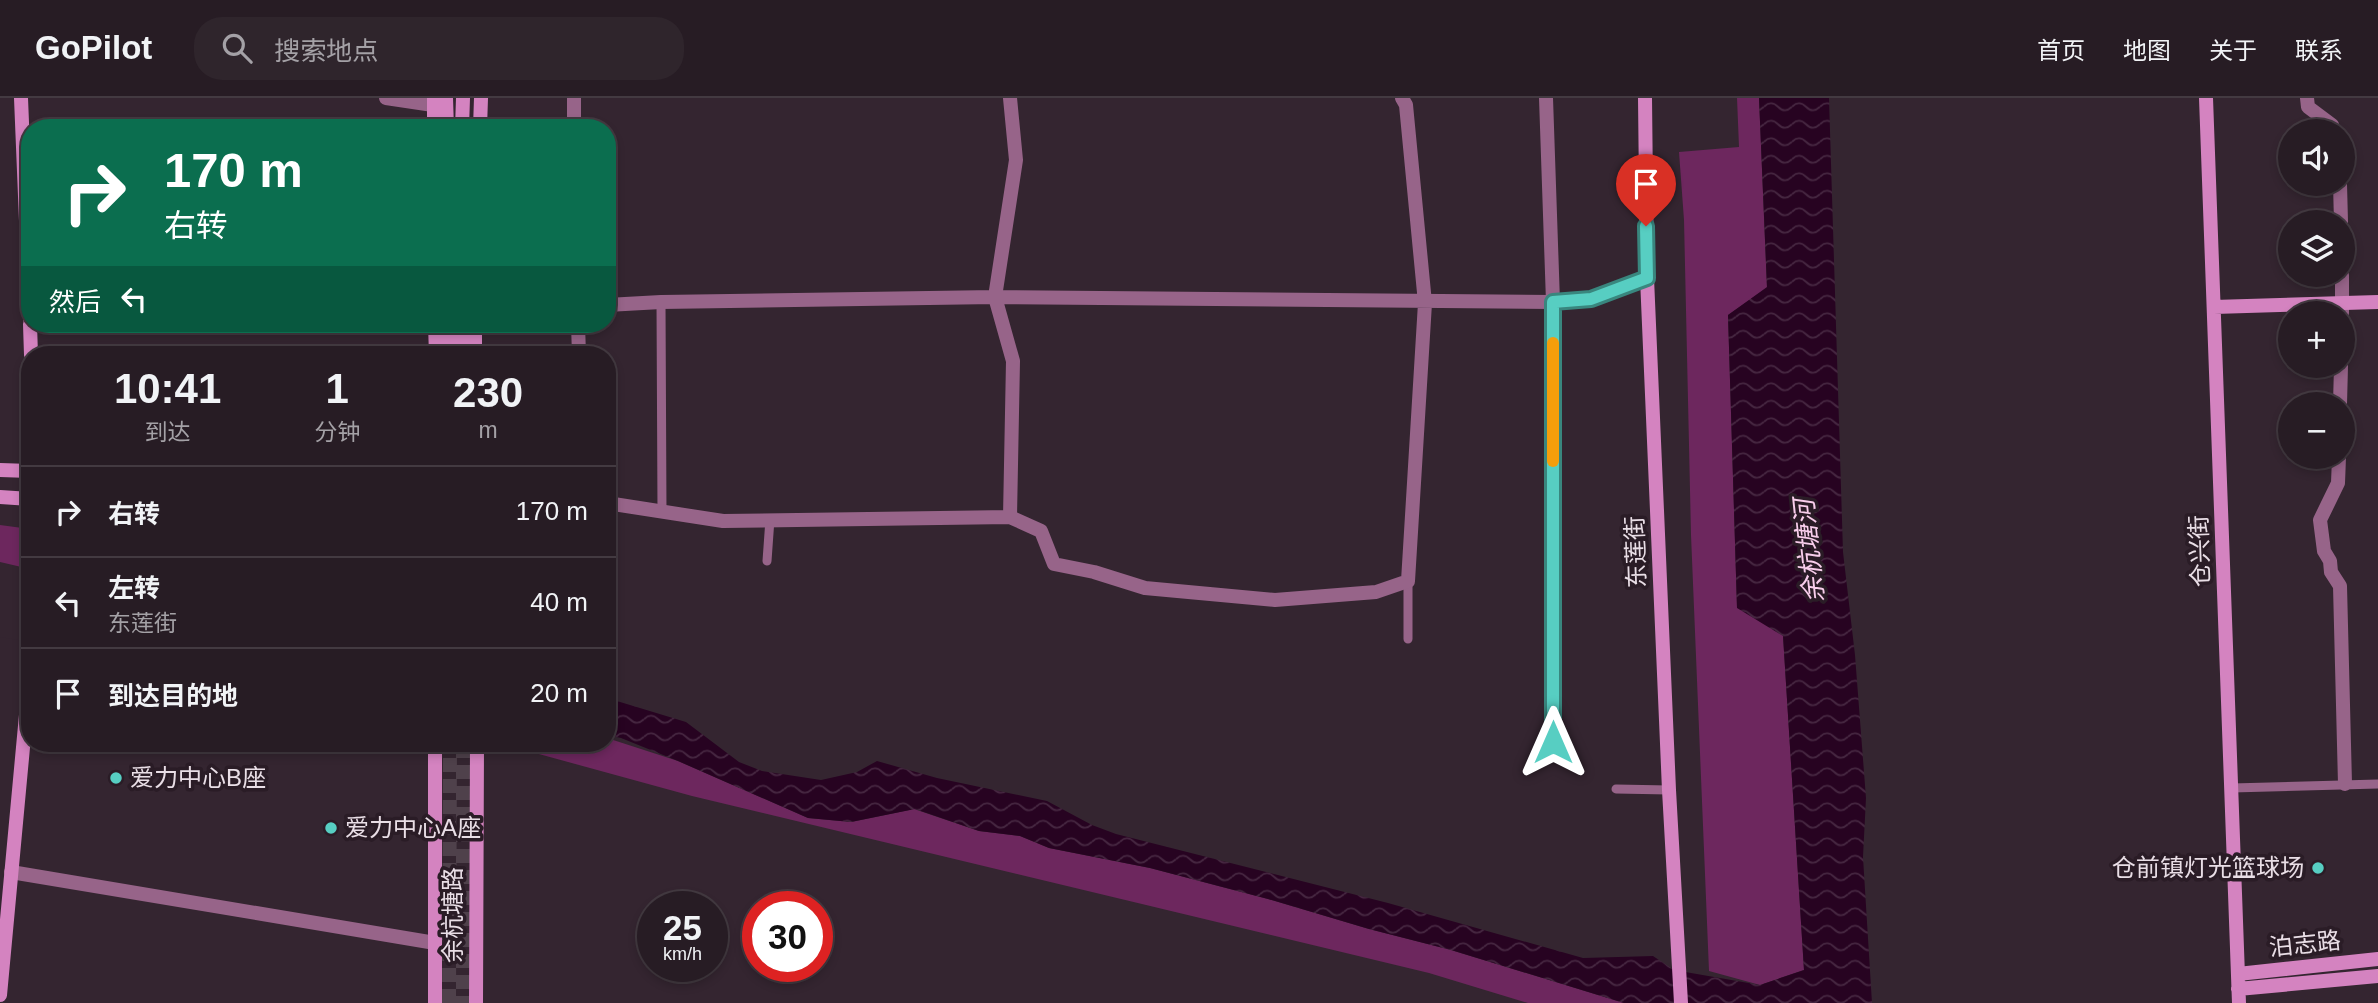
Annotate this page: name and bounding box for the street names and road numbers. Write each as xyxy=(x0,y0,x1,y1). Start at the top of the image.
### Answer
street label: 仓兴街 xyxy=(2185,515,2214,587)
street label: 东莲街 xyxy=(1621,516,1650,588)
street label: 余杭塘路 xyxy=(439,867,466,963)
street label: 泊志路 xyxy=(2268,926,2342,961)

